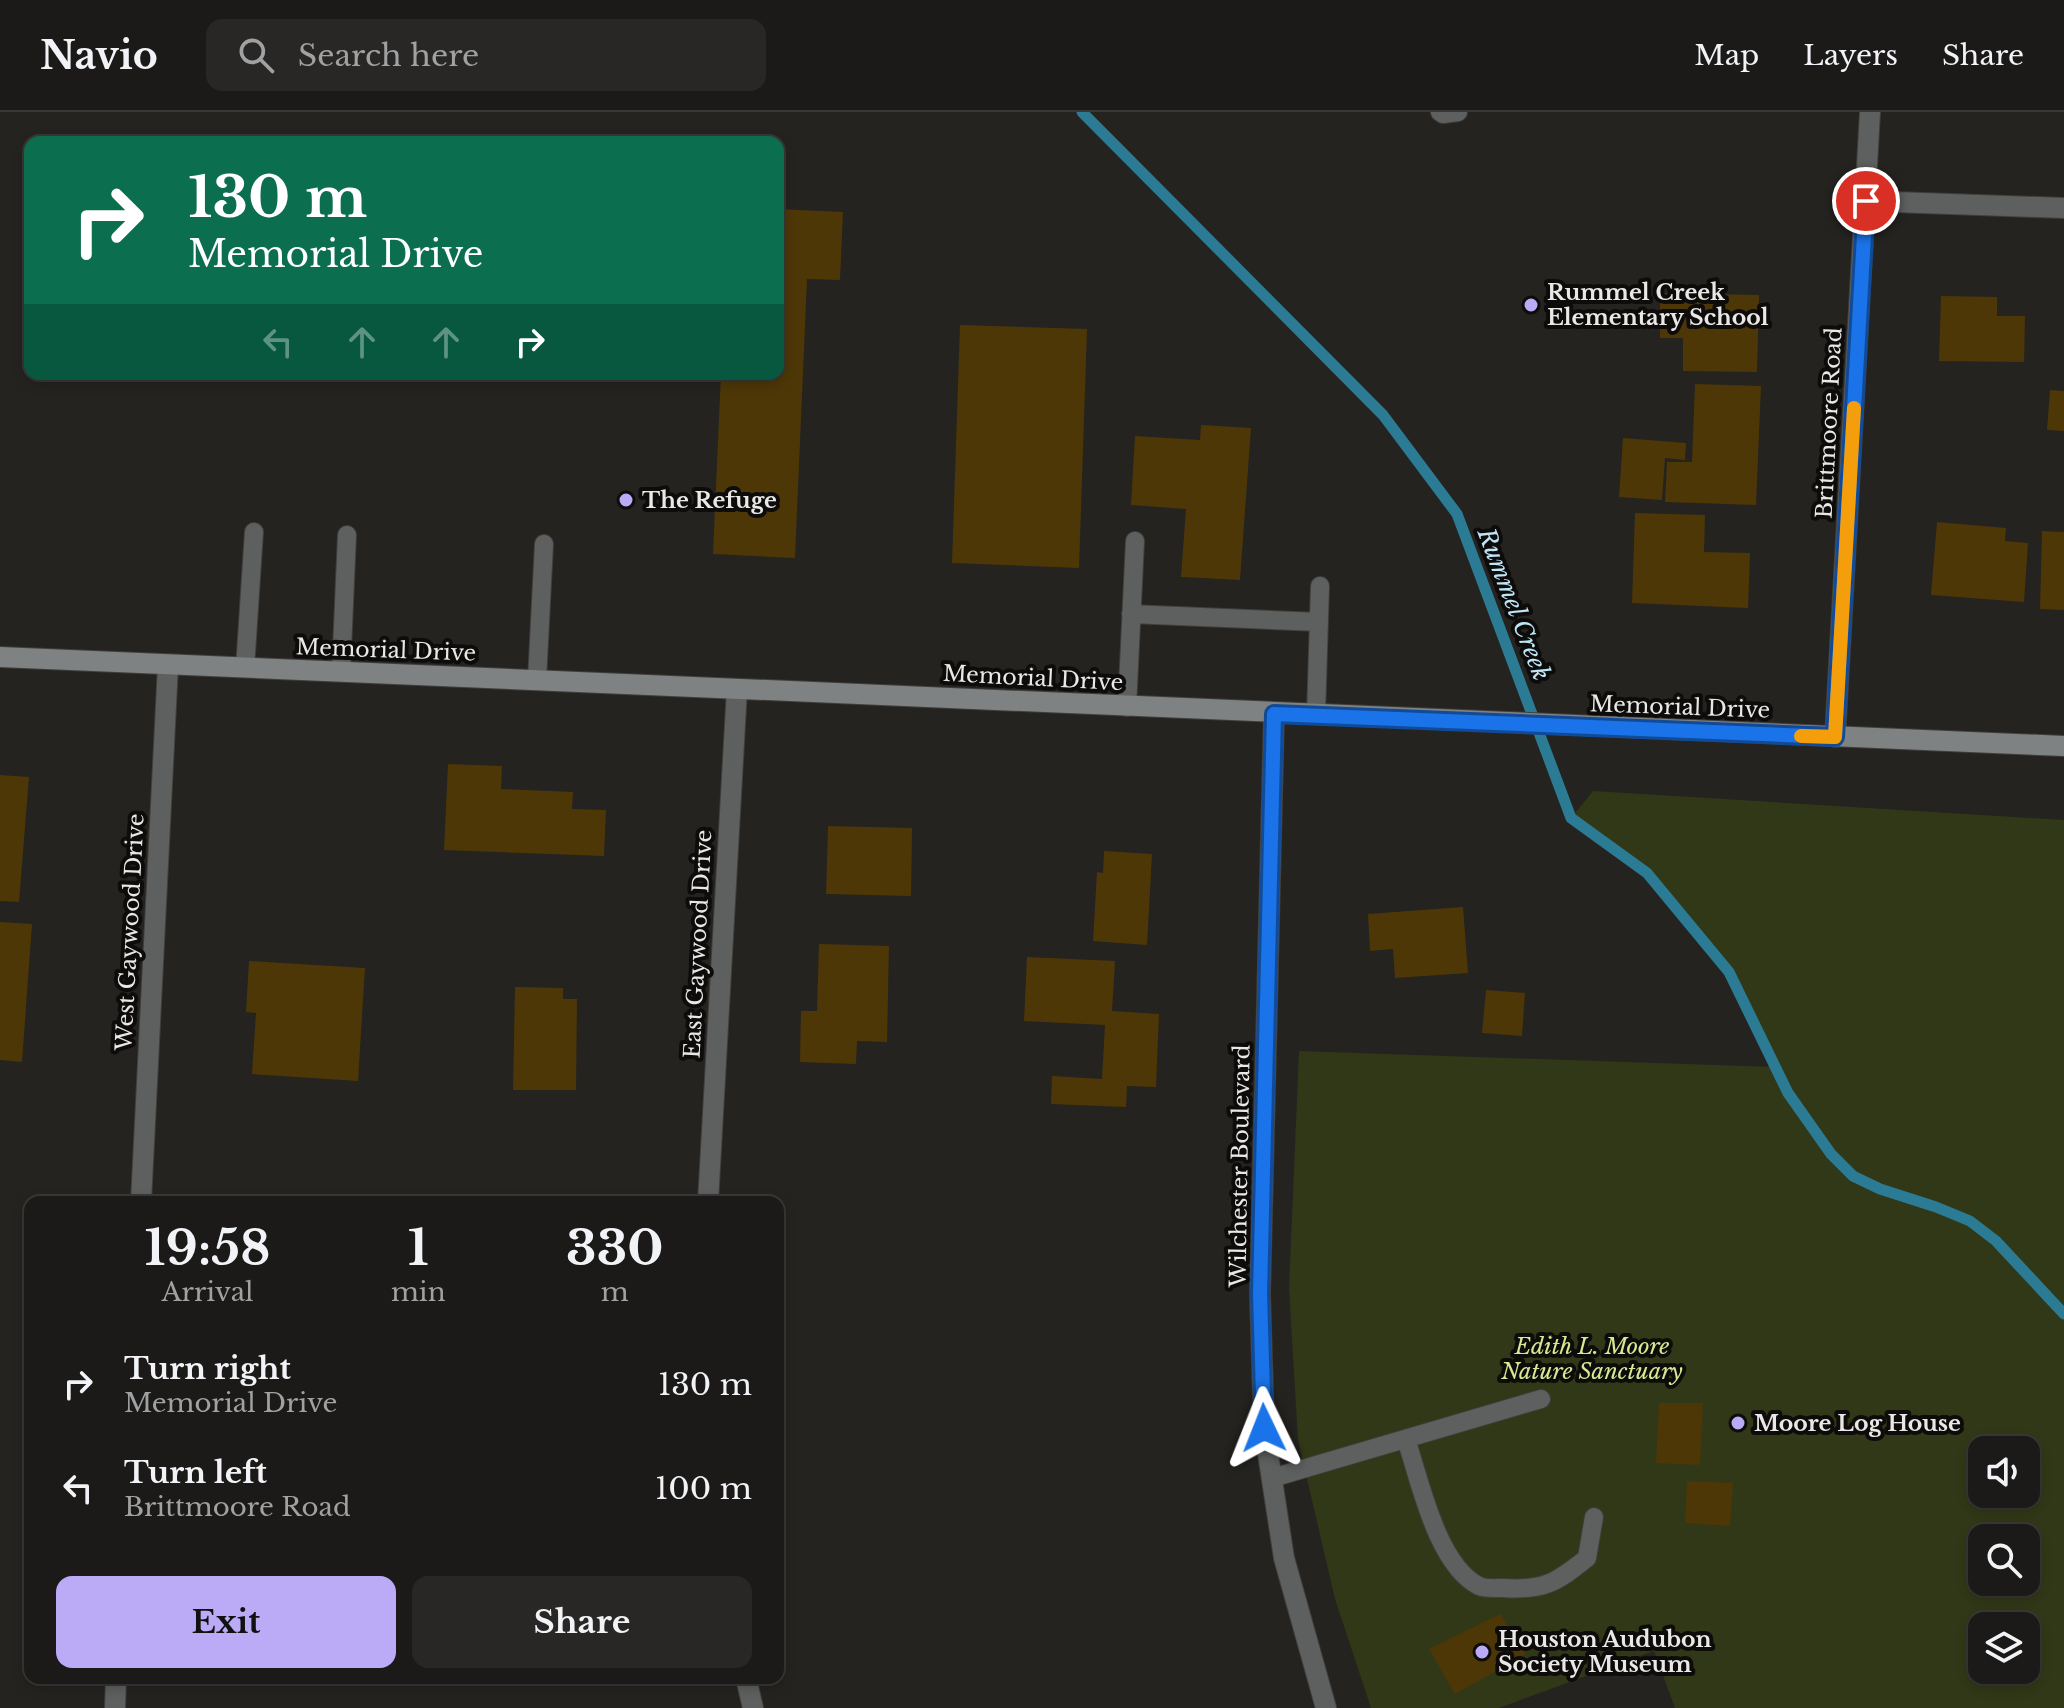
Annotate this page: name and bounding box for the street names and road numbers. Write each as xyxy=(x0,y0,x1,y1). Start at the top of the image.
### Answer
street label: Brittmoore Road xyxy=(1811,326,1848,519)
street label: Memorial Drive xyxy=(295,633,477,667)
street label: Memorial Drive xyxy=(942,660,1124,696)
street label: Memorial Drive xyxy=(1589,690,1771,724)
street label: West Gaywood Drive xyxy=(110,813,150,1052)
street label: East Gaywood Drive xyxy=(679,829,717,1059)
street label: Wilchester Boulevard xyxy=(1224,1044,1256,1289)

